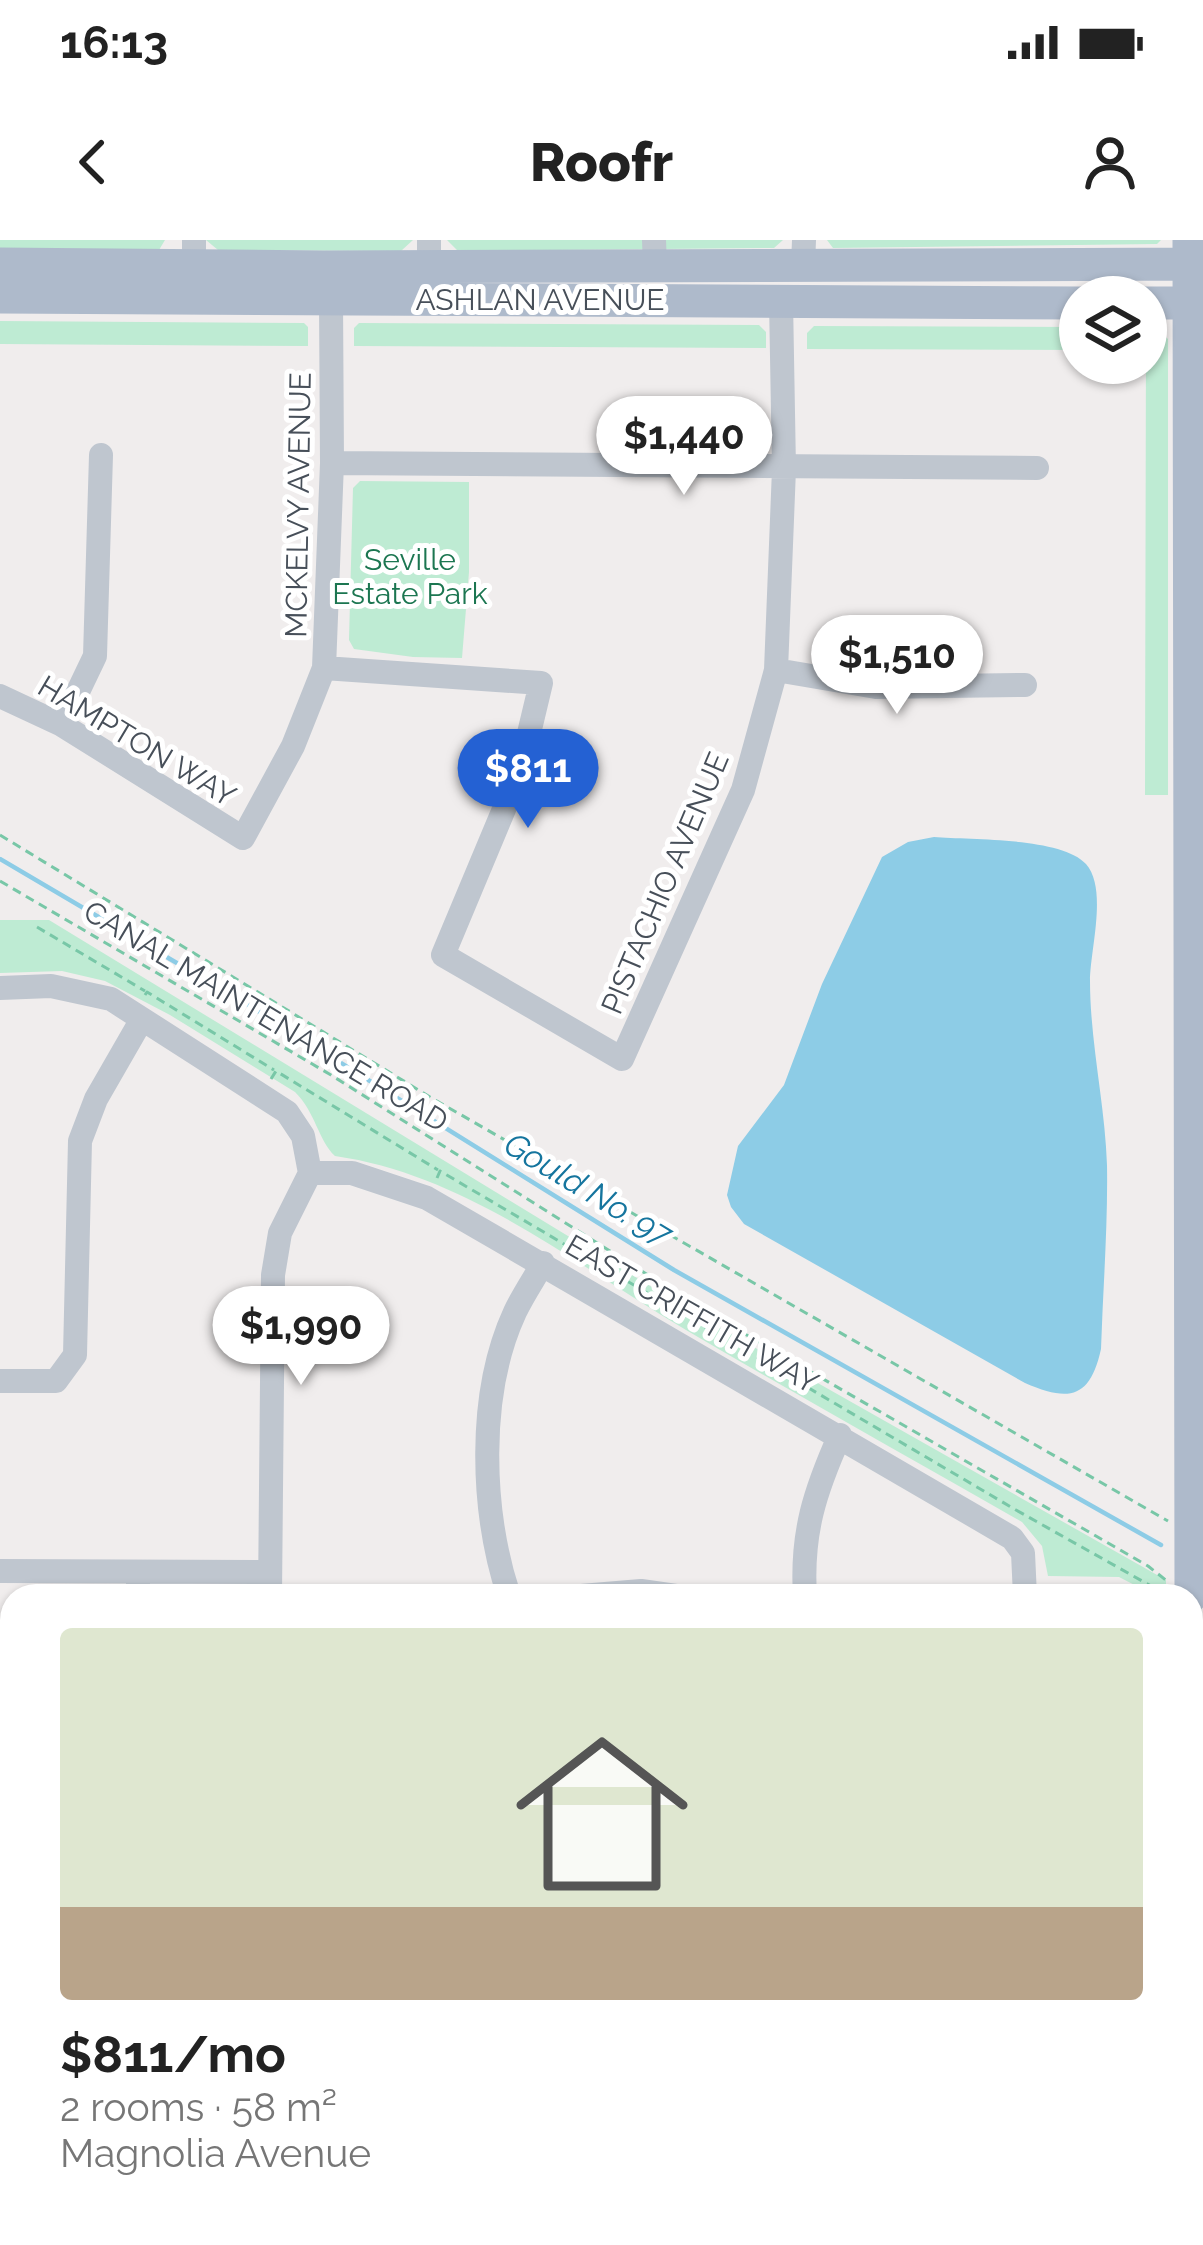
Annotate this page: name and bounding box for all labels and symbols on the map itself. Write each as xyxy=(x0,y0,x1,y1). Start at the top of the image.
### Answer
street label: ASHLAN AVENUE xyxy=(415,282,665,317)
street label: MCKELVY AVENUE xyxy=(278,372,318,638)
pin: $1,440 xyxy=(586,396,782,498)
park label: Seville Estate Park xyxy=(332,542,488,611)
pin: $1,510 xyxy=(799,615,995,717)
street label: HAMPTON WAY xyxy=(32,668,243,814)
pin: $811 xyxy=(457,729,599,831)
street label: PISTACHIO AVENUE xyxy=(594,747,736,1019)
street label: CANAL MAINTENANCE ROAD xyxy=(78,893,454,1139)
water label: Gould No. 97 xyxy=(497,1124,680,1255)
street label: EAST CRIFFITH WAY xyxy=(559,1227,825,1401)
pin: $1,990 xyxy=(203,1286,399,1388)

